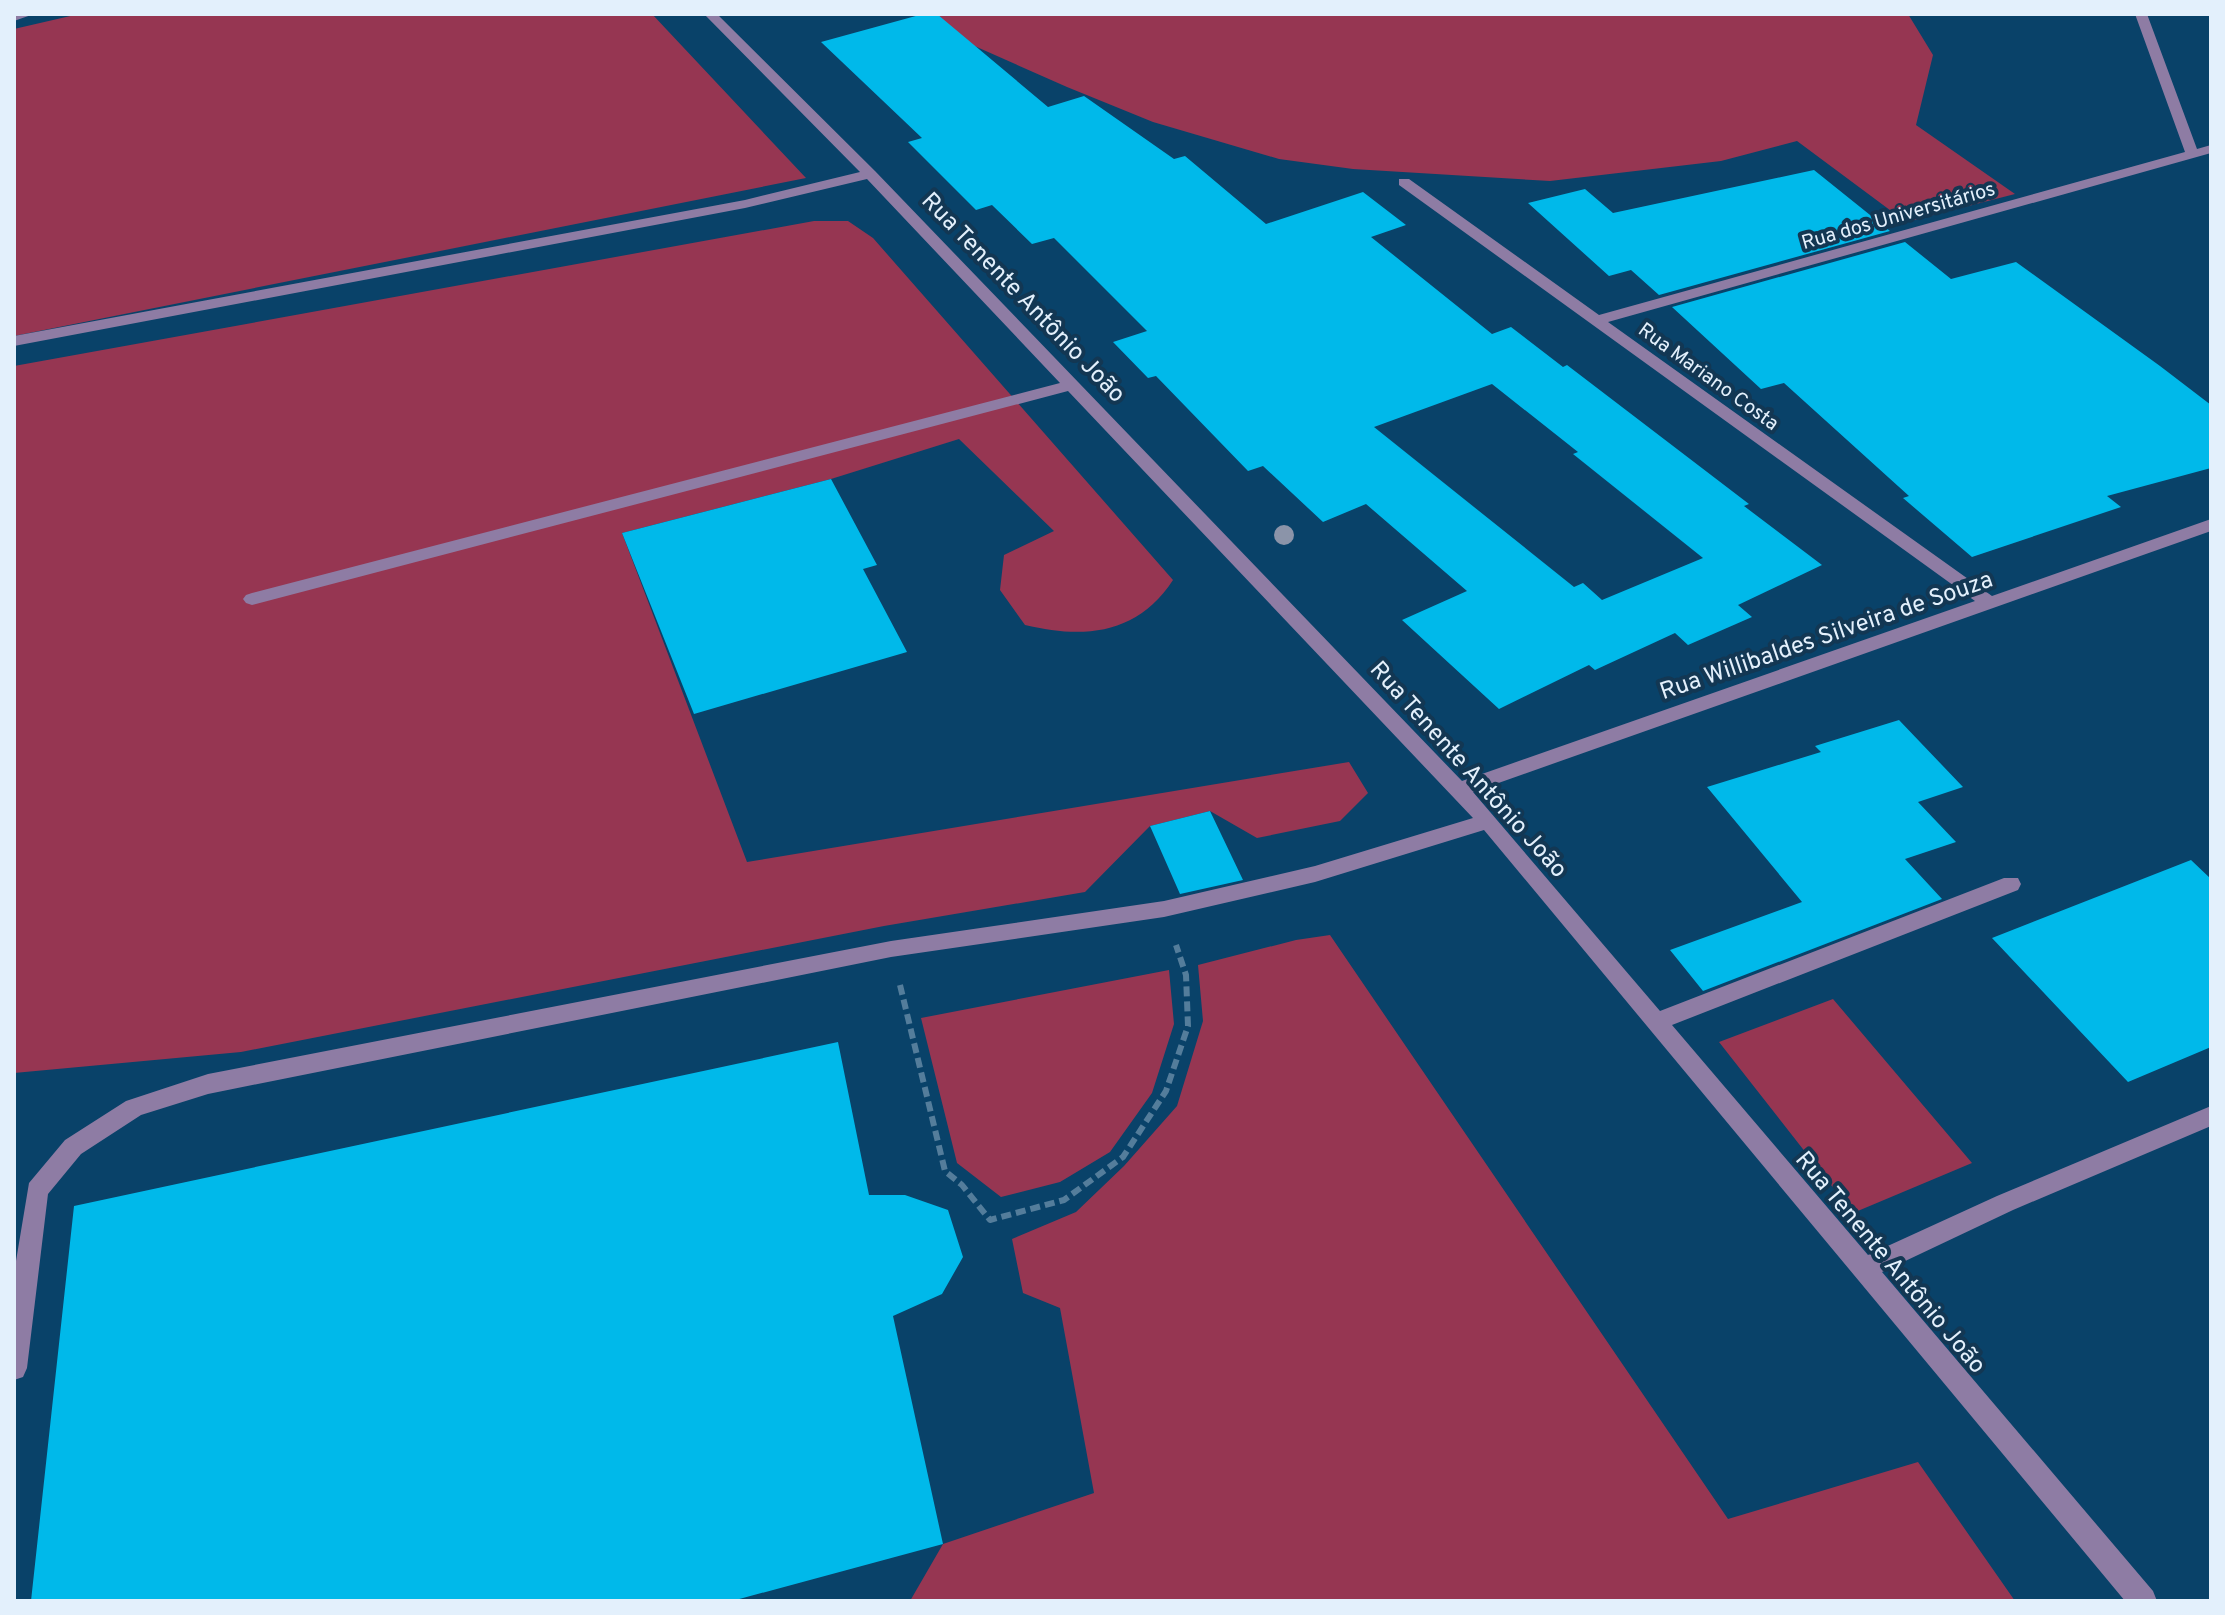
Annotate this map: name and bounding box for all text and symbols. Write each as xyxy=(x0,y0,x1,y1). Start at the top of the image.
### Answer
street label: Rua dos Universitários xyxy=(1799,177,1998,257)
street label: Rua Tenente Antônio João xyxy=(914,187,1131,410)
street label: Rua Mariano Costa xyxy=(1632,318,1783,437)
street label: Rua Willibaldes Silveira de Souza xyxy=(1656,566,1997,708)
street label: Rua Tenente Antônio João xyxy=(1362,656,1573,885)
street label: Rua Tenente Antônio João xyxy=(1788,1146,1991,1381)

